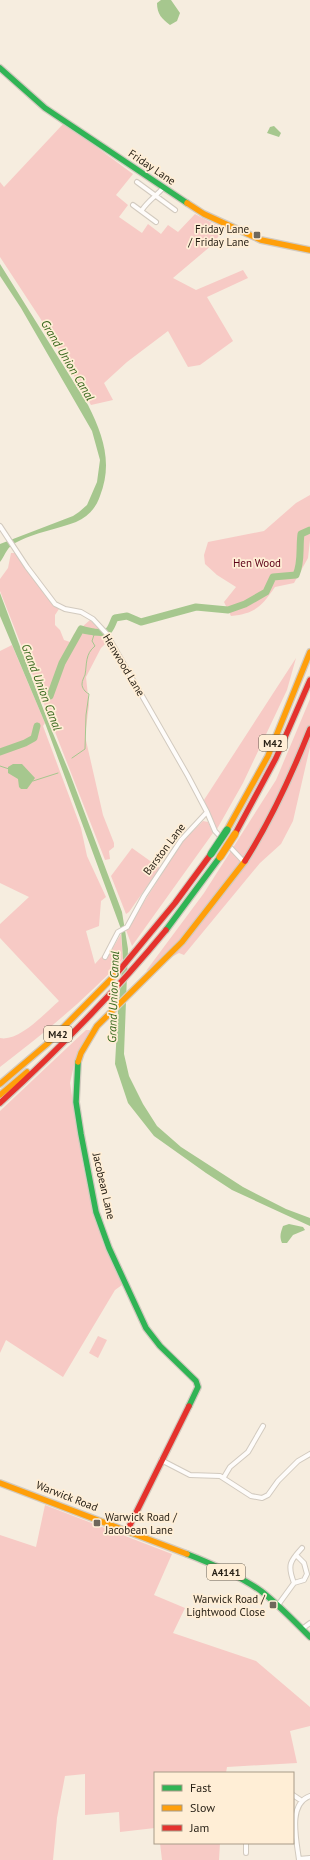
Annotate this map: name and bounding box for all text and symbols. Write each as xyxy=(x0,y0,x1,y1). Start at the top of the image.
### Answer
street label: Friday Lane xyxy=(126,146,179,188)
place label: Friday Lane / Friday Lane xyxy=(187,222,249,249)
marker: Friday Lane / Friday Lane xyxy=(252,230,262,240)
water label: Grand Union Canal xyxy=(38,317,98,404)
park label: Hen Wood xyxy=(233,556,281,570)
street label: Henwood Lane xyxy=(100,631,148,699)
water label: Grand Union Canal xyxy=(19,641,66,733)
road number: M42 xyxy=(259,735,287,751)
street label: Barston Lane xyxy=(140,820,188,878)
water label: Grand Union Canal xyxy=(104,950,122,1043)
road number: M42 xyxy=(44,1026,72,1042)
street label: Jacobean Lane xyxy=(89,1150,119,1221)
street label: Warwick Road xyxy=(34,1478,100,1514)
place label: Warwick Road / Jacobean Lane xyxy=(104,1510,178,1537)
marker: Warwick Road / Jacobean Lane xyxy=(92,1518,102,1528)
road number: A4141 xyxy=(207,1564,245,1580)
place label: Warwick Road / Lightwood Close xyxy=(186,1592,266,1619)
marker: Warwick Road / Lightwood Close xyxy=(268,1600,278,1610)
legend xyxy=(154,1772,294,1844)
text: Fast xyxy=(190,1780,211,1795)
text: Slow xyxy=(190,1800,215,1815)
text: Jam xyxy=(189,1820,209,1835)

